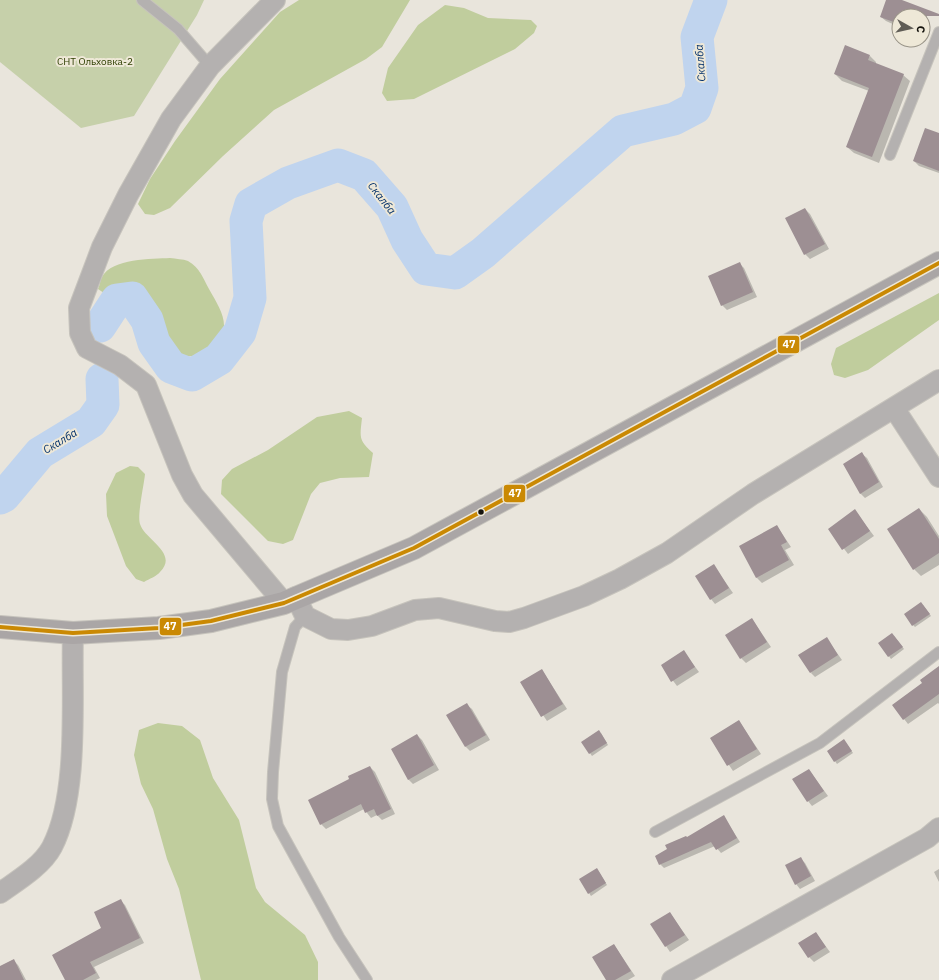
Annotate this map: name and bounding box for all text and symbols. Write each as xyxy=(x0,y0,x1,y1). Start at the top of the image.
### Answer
north arrow xyxy=(891,8,931,48)
text: С xyxy=(913,25,928,34)
water label: Скалба xyxy=(691,44,709,82)
park label: СНТ Ольховка-2 xyxy=(57,55,133,68)
water label: Скалба xyxy=(365,179,399,217)
line badge: 47 xyxy=(777,335,800,354)
text: 47 xyxy=(782,337,796,351)
water label: Скалба xyxy=(40,425,80,457)
line badge: 47 xyxy=(503,484,526,503)
text: 47 xyxy=(508,486,522,500)
unlabelled marker xyxy=(476,507,486,517)
line badge: 47 xyxy=(159,617,182,636)
text: 47 xyxy=(163,619,177,633)

